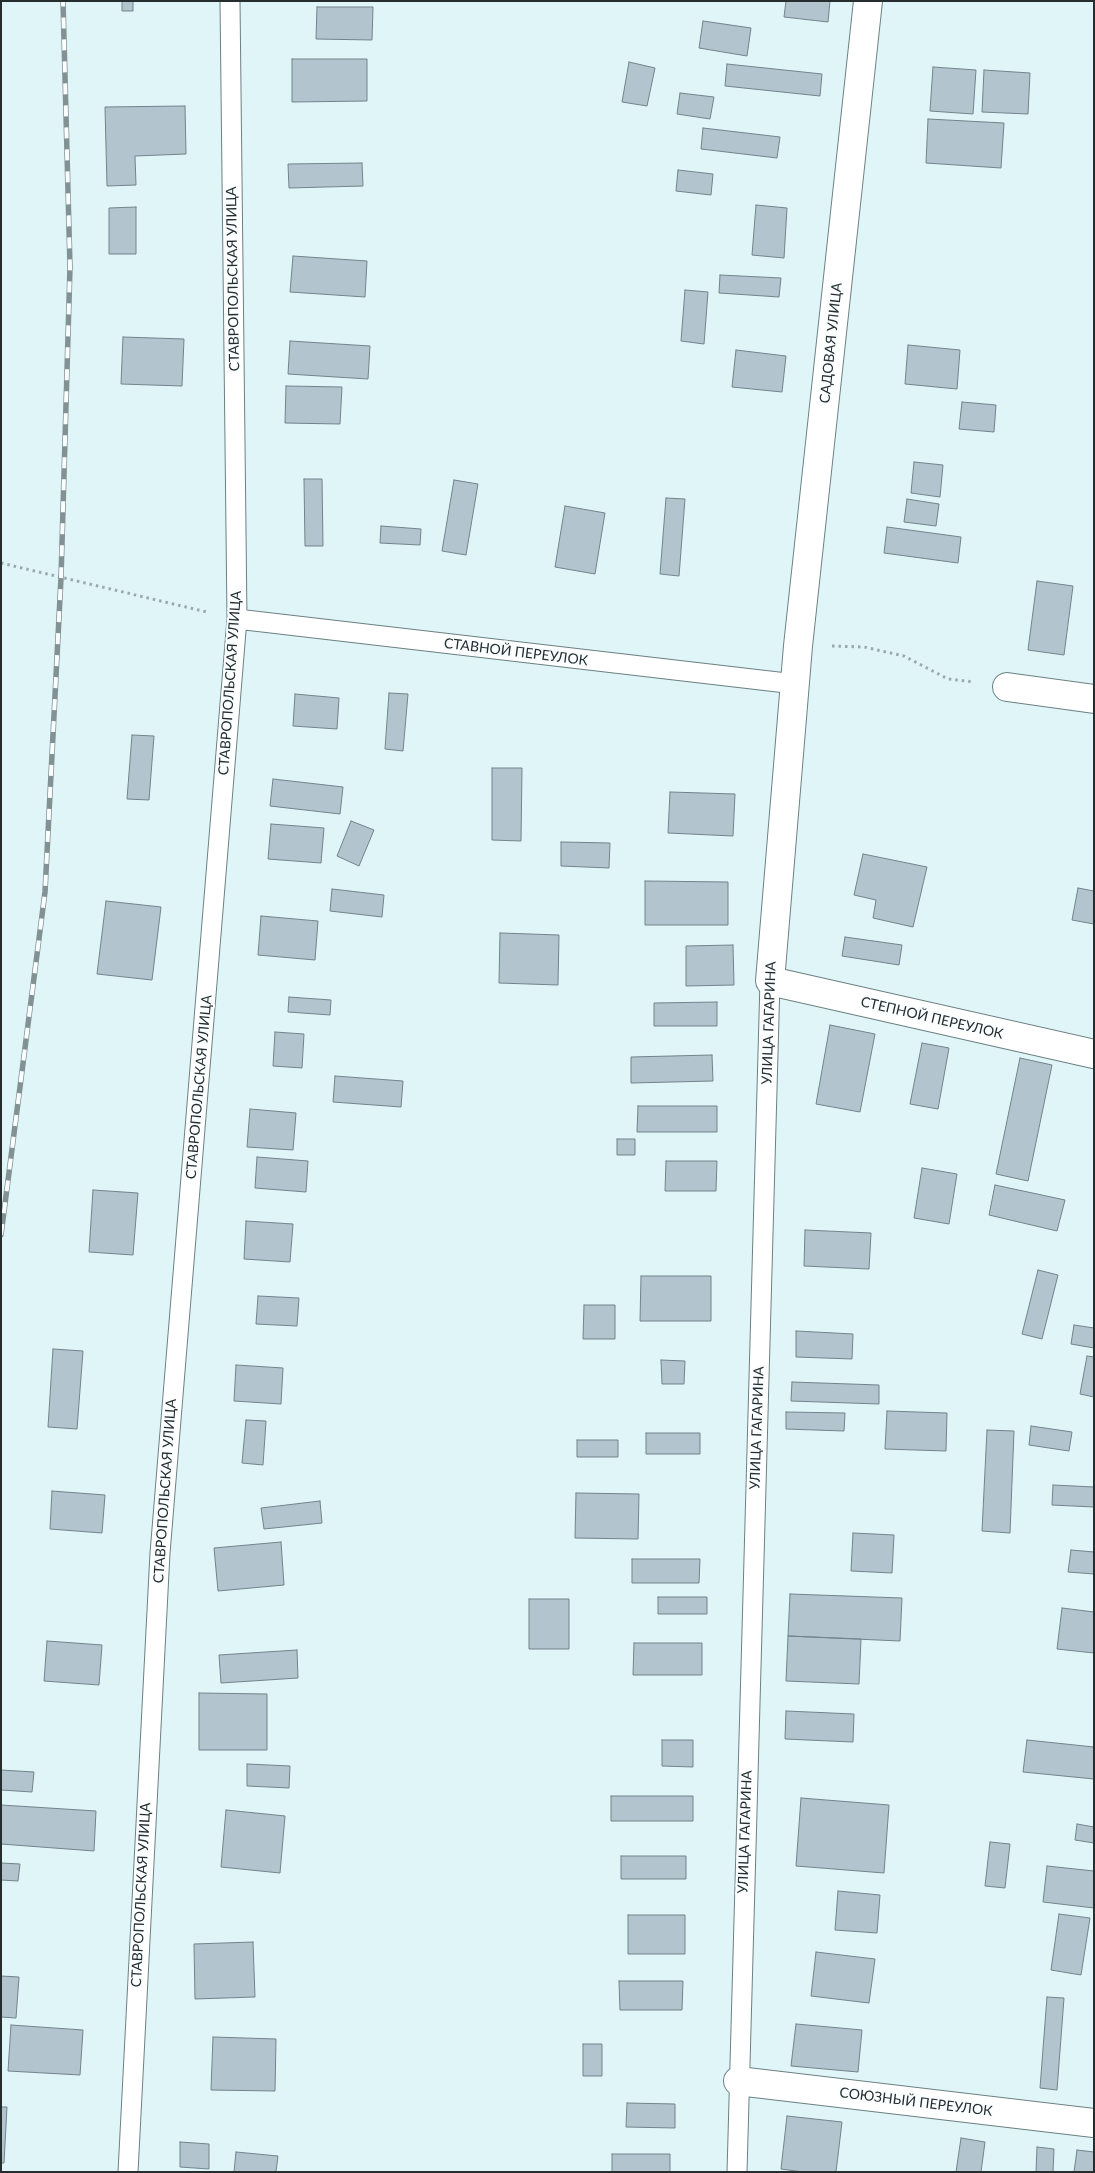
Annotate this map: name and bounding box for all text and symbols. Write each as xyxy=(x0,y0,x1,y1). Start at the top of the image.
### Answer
street label: СТАВРОПОЛЬСКАЯ УЛИЦА xyxy=(223,186,243,372)
street label: САДОВАЯ УЛИЦА xyxy=(816,282,846,404)
street label: СТАВРОПОЛЬСКАЯ УЛИЦА xyxy=(215,590,245,776)
street label: СТАВНОЙ ПЕРЕУЛОК xyxy=(443,635,589,669)
street label: УЛИЦА ГАГАРИНА xyxy=(758,961,780,1085)
street label: СТЕПНОЙ ПЕРЕУЛОК xyxy=(859,993,1005,1043)
street label: СТАВРОПОЛЬСКАЯ УЛИЦА xyxy=(183,994,215,1180)
street label: УЛИЦА ГАГАРИНА xyxy=(746,1366,768,1490)
street label: СТАВРОПОЛЬСКАЯ УЛИЦА xyxy=(150,1398,180,1584)
street label: УЛИЦА ГАГАРИНА xyxy=(734,1770,756,1894)
street label: СТАВРОПОЛЬСКАЯ УЛИЦА xyxy=(128,1802,154,1988)
street label: СОЮЗНЫЙ ПЕРЕУЛОК xyxy=(839,2084,993,2120)

